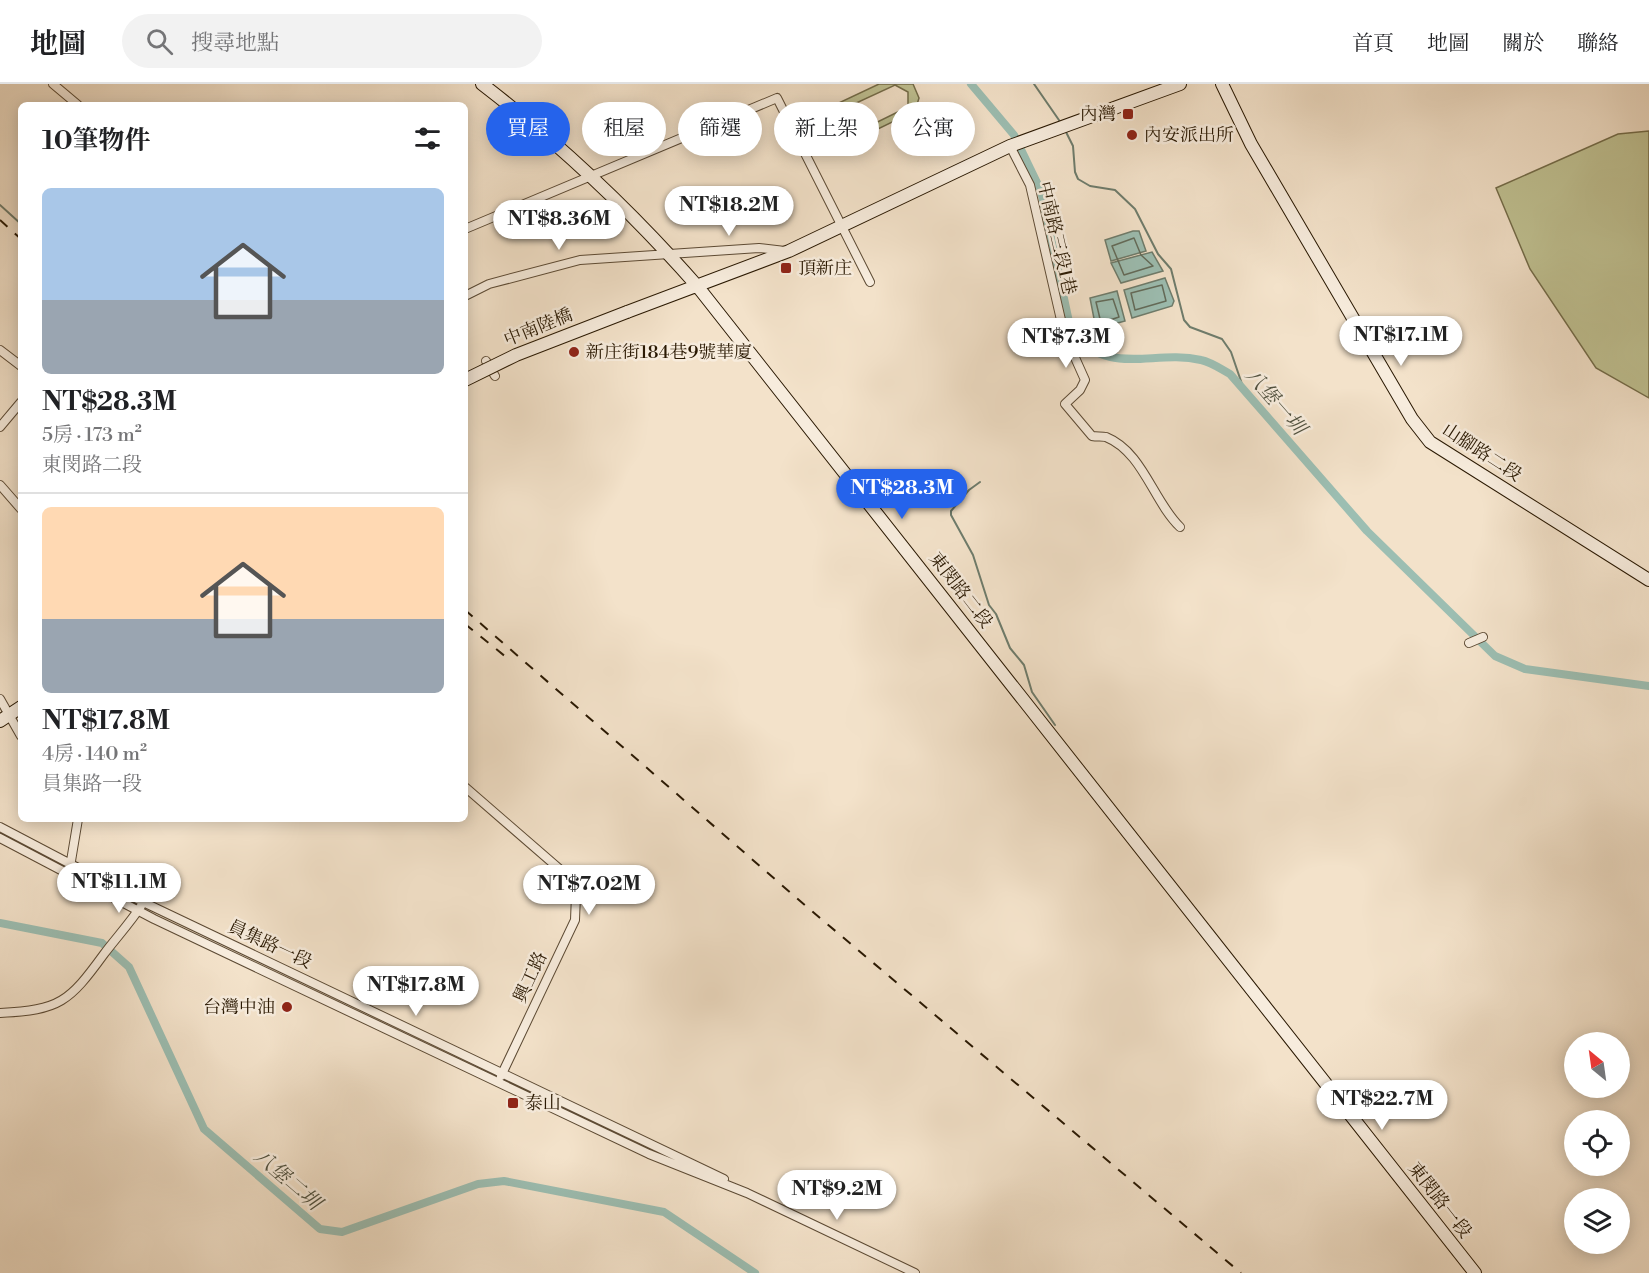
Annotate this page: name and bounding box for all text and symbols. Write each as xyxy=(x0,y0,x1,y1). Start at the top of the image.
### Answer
search box xyxy=(122,14,542,68)
icon: search xyxy=(143,25,176,58)
text: 地圖 xyxy=(30,27,86,62)
text: 搜尋地點 xyxy=(191,30,279,57)
text: 首頁 xyxy=(1352,31,1394,57)
text: 地圖 xyxy=(1427,31,1469,57)
text: 關於 xyxy=(1502,31,1544,57)
text: 聯絡 xyxy=(1577,31,1619,57)
chip: 買屋 xyxy=(486,102,570,156)
chip: 租屋 xyxy=(582,102,666,156)
chip: 篩選 xyxy=(678,102,762,156)
chip: 新上架 xyxy=(774,102,879,156)
chip: 公寓 xyxy=(891,102,975,156)
place label: 內灣 xyxy=(1080,103,1116,126)
marker: 內灣 xyxy=(1121,107,1135,121)
icon: filters xyxy=(411,122,444,155)
place label: 內安派出所 xyxy=(1144,124,1234,147)
text: 10筆物件 xyxy=(42,125,151,157)
marker: 內安派出所 xyxy=(1125,128,1139,142)
street label: 中南路三段1巷 xyxy=(1032,179,1081,297)
pin: NT$18.2M xyxy=(667,186,791,237)
text: NT$18.2M xyxy=(679,193,779,218)
pin: NT$8.36M xyxy=(497,200,621,251)
text: NT$8.36M xyxy=(507,207,611,232)
icon: home xyxy=(189,227,297,335)
place label: 頂新庄 xyxy=(798,257,852,280)
marker: 頂新庄 xyxy=(779,261,793,275)
street label: 中南陸橋 xyxy=(501,303,576,352)
pin: NT$17.1M xyxy=(1339,316,1463,367)
pin: NT$7.3M xyxy=(1011,318,1121,369)
text: NT$17.1M xyxy=(1353,323,1449,348)
text: NT$7.3M xyxy=(1021,325,1111,350)
place label: 新庄街184巷9號華廈 xyxy=(586,341,752,364)
marker: 新庄街184巷9號華廈 xyxy=(567,345,581,359)
water label: 八堡一圳 xyxy=(1239,364,1313,443)
text: NT$28.3M xyxy=(42,386,177,418)
street label: 山腳路二段 xyxy=(1438,418,1526,487)
text: 5房 · 173 m² xyxy=(42,423,142,448)
text: 東閔路二段 xyxy=(42,453,142,478)
pin: NT$28.3M xyxy=(840,469,964,520)
text: NT$28.3M xyxy=(850,476,954,501)
icon: home xyxy=(189,546,297,654)
street label: 東閔路二段 xyxy=(924,548,997,633)
text: NT$17.8M xyxy=(42,705,170,737)
text: 4房 · 140 m² xyxy=(42,742,147,767)
text: 員集路一段 xyxy=(42,772,142,797)
pin: NT$11.1M xyxy=(57,863,181,914)
pin: NT$7.02M xyxy=(527,865,651,916)
text: NT$11.1M xyxy=(71,870,167,895)
text: NT$7.02M xyxy=(537,872,641,897)
street label: 員集路一段 xyxy=(224,915,315,974)
street label: 興工路 xyxy=(509,948,552,1007)
pin: NT$17.8M xyxy=(354,966,478,1017)
text: NT$17.8M xyxy=(367,973,465,998)
place label: 台灣中油 xyxy=(203,996,275,1019)
marker: 台灣中油 xyxy=(280,1000,294,1014)
north arrow xyxy=(1564,1032,1630,1098)
map controls xyxy=(1564,1032,1630,1254)
pin: NT$22.7M xyxy=(1320,1080,1444,1131)
text: NT$22.7M xyxy=(1331,1087,1434,1112)
place label: 泰山 xyxy=(525,1092,561,1115)
marker: 泰山 xyxy=(506,1096,520,1110)
button: locate xyxy=(1564,1110,1630,1176)
water label: 八堡二圳 xyxy=(249,1144,328,1218)
street label: 東閔路一段 xyxy=(1403,1158,1476,1243)
pin: NT$9.2M xyxy=(782,1170,892,1221)
text: NT$9.2M xyxy=(791,1177,883,1202)
button: layers xyxy=(1564,1188,1630,1254)

